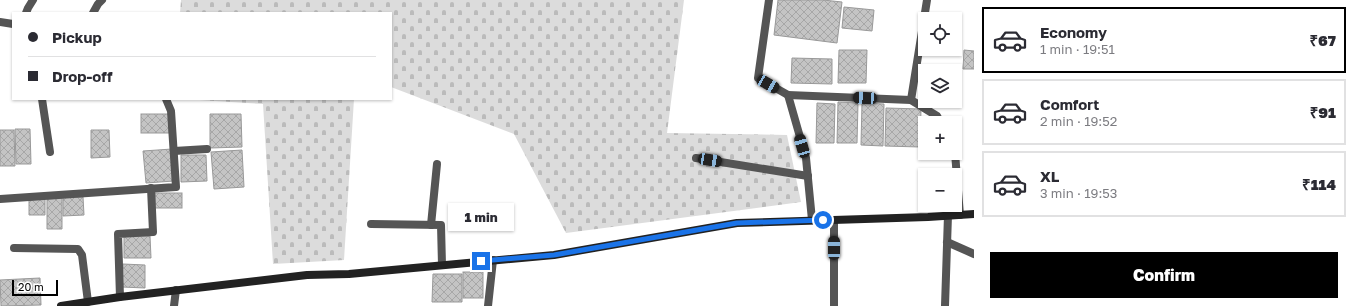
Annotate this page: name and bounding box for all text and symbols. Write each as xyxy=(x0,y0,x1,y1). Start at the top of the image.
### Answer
map controls xyxy=(918,12,962,212)
button: locate xyxy=(918,12,962,56)
icon: car xyxy=(992,22,1028,58)
text: Economy xyxy=(1040,23,1107,41)
text: Pickup xyxy=(52,28,102,46)
text: ₹67 xyxy=(1309,31,1336,49)
text: 1 min · 19:51 xyxy=(1040,41,1115,57)
button: layers xyxy=(918,64,962,108)
text: Drop-off xyxy=(52,67,112,85)
car xyxy=(755,73,781,95)
car xyxy=(853,91,877,105)
icon: car xyxy=(992,94,1028,130)
text: Comfort xyxy=(1040,95,1099,113)
text: ₹91 xyxy=(1310,103,1336,121)
text: 2 min · 19:52 xyxy=(1040,113,1117,129)
button: + xyxy=(918,116,962,160)
car xyxy=(793,133,811,159)
car xyxy=(697,152,723,168)
icon: car xyxy=(992,166,1028,202)
text: XL xyxy=(1040,167,1059,185)
button: − xyxy=(918,168,962,212)
text: ₹114 xyxy=(1302,175,1336,193)
text: 3 min · 19:53 xyxy=(1040,185,1117,201)
callout: 1 min xyxy=(448,203,514,231)
text: 1 min xyxy=(464,209,498,225)
route start xyxy=(814,211,832,229)
car xyxy=(828,236,840,260)
route end xyxy=(472,252,490,270)
button: Confirm xyxy=(990,252,1338,298)
scale bar xyxy=(12,278,58,297)
text: 20 m xyxy=(18,280,44,293)

